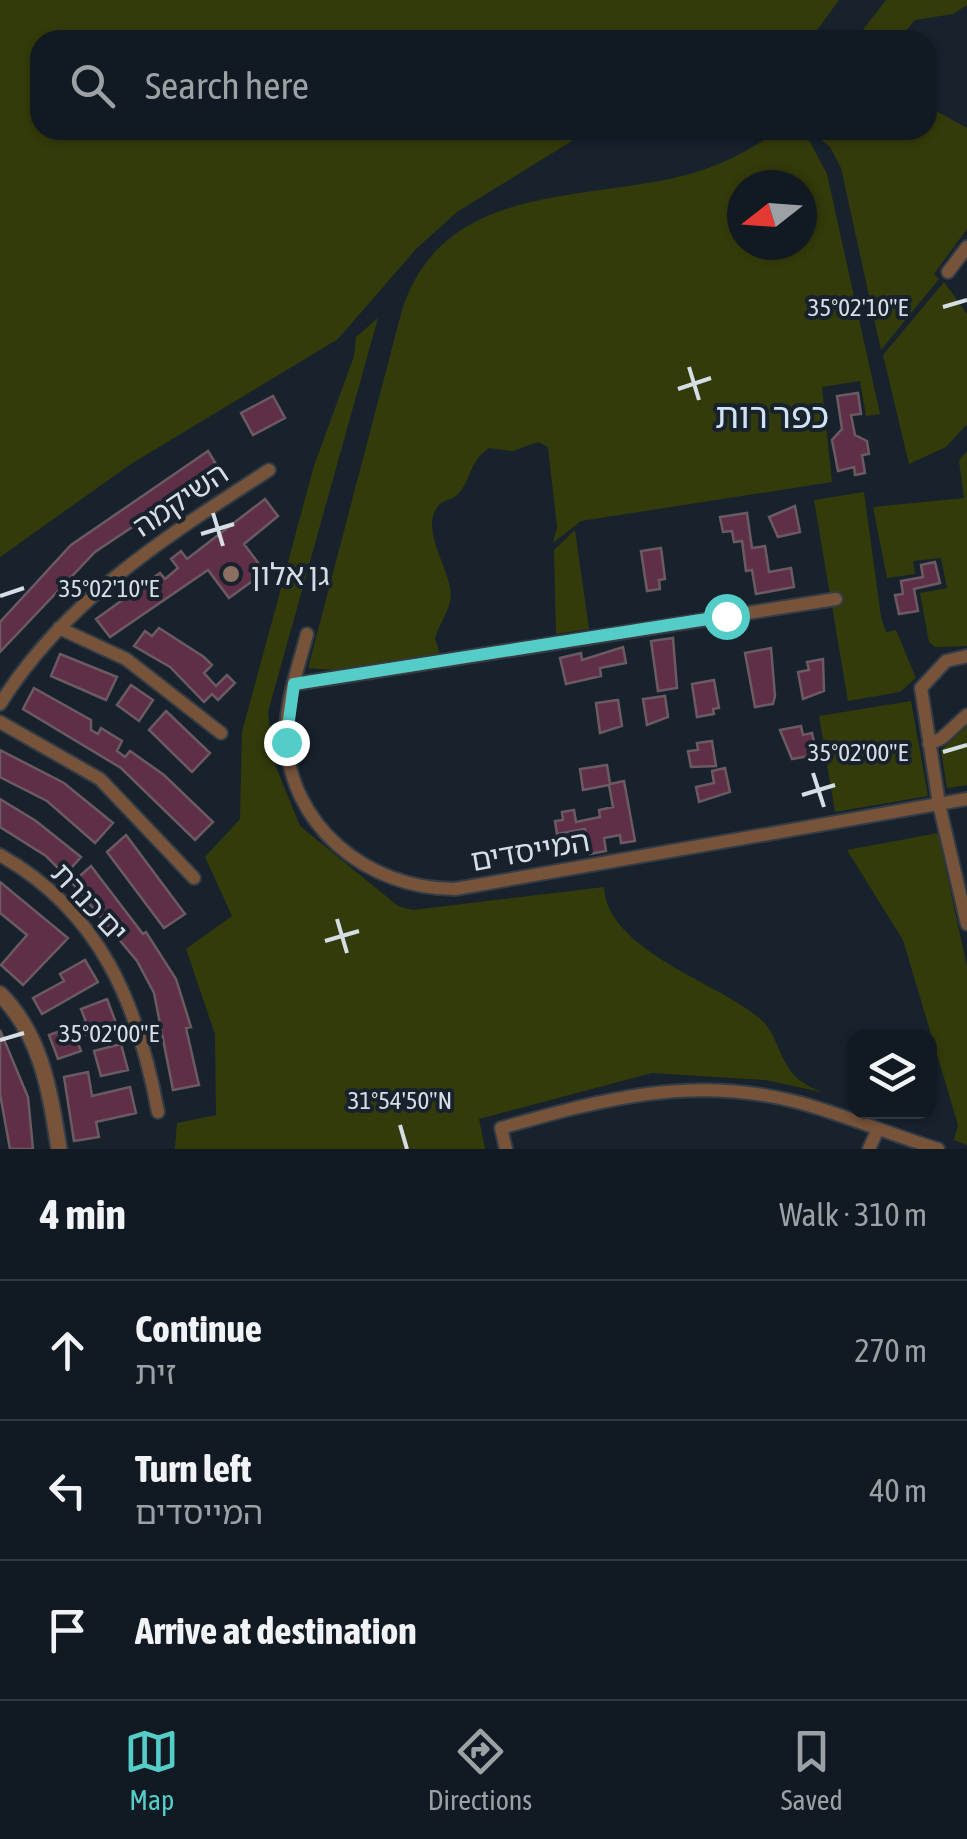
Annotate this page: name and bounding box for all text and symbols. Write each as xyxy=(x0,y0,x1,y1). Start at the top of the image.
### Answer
search box xyxy=(30,30,937,140)
icon: search xyxy=(65,58,120,113)
text: Search here xyxy=(145,64,309,107)
north arrow xyxy=(727,170,817,260)
text: 35°02'10"E xyxy=(808,293,908,321)
district label: כפר רות xyxy=(715,395,829,435)
street label: השיקמה xyxy=(126,455,234,543)
place label: גן אלון xyxy=(251,557,330,591)
marker: גן אלון xyxy=(220,563,242,585)
text: 35°02'10"E xyxy=(59,574,159,602)
route start xyxy=(704,594,750,640)
route end xyxy=(264,720,310,766)
text: 35°02'00"E xyxy=(808,738,908,766)
street label: המייסדים xyxy=(468,823,592,877)
street label: ים כנרת xyxy=(45,856,135,948)
text: 35°02'00"E xyxy=(59,1019,159,1047)
map controls xyxy=(847,1029,937,1119)
button: layers xyxy=(847,1029,937,1119)
text: 31°54'50"N xyxy=(348,1086,452,1114)
text: 4 min xyxy=(40,1190,126,1238)
text: Walk · 310 m xyxy=(779,1196,927,1233)
text: Continue xyxy=(135,1307,262,1350)
icon: ahead xyxy=(40,1323,95,1378)
text: 270 m xyxy=(854,1332,927,1369)
text: זית xyxy=(135,1354,176,1391)
text: Turn left xyxy=(135,1447,251,1490)
icon: left xyxy=(40,1463,95,1518)
text: 40 m xyxy=(869,1472,927,1509)
text: המייסדים xyxy=(135,1494,263,1531)
icon: arrive xyxy=(40,1603,95,1658)
text: Arrive at destination xyxy=(135,1609,417,1652)
tab: Map xyxy=(124,1724,179,1816)
tab: Directions xyxy=(428,1724,532,1816)
tab: Saved xyxy=(781,1724,843,1816)

